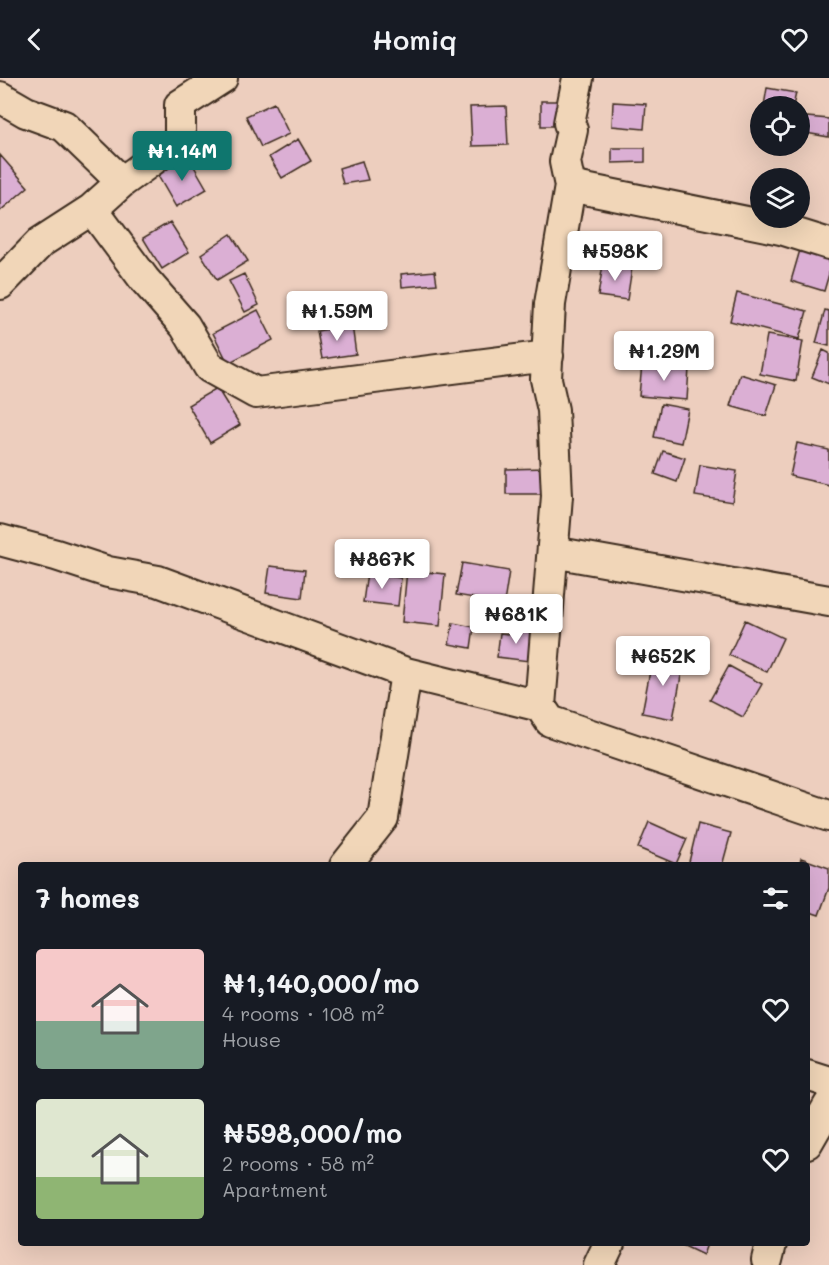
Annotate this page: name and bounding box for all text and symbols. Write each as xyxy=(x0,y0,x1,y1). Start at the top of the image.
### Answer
text: Homiq xyxy=(372,22,457,57)
icon: back xyxy=(18,23,51,56)
icon: heart xyxy=(778,23,811,56)
map controls xyxy=(750,96,810,228)
button: locate xyxy=(750,96,810,156)
pin: ₦1.14M xyxy=(133,131,231,182)
text: ₦1.14M xyxy=(147,137,217,163)
button: layers xyxy=(750,168,810,228)
pin: ₦598K xyxy=(573,231,657,282)
text: ₦598K xyxy=(581,237,649,263)
pin: ₦1.59M xyxy=(288,291,386,342)
text: ₦1.59M xyxy=(301,297,373,323)
pin: ₦1.29M xyxy=(615,331,713,382)
text: ₦1.29M xyxy=(628,337,700,363)
pin: ₦867K xyxy=(340,539,424,590)
text: ₦867K xyxy=(349,545,415,571)
pin: ₦681K xyxy=(474,594,558,645)
text: ₦681K xyxy=(484,600,548,626)
pin: ₦652K xyxy=(621,636,705,687)
text: ₦652K xyxy=(630,642,696,668)
text: 7 homes xyxy=(36,881,140,915)
icon: filters xyxy=(759,882,792,915)
text: ₦1,140,000/mo xyxy=(222,966,419,1000)
icon: home xyxy=(84,973,156,1045)
icon: heart xyxy=(759,993,792,1026)
text: 4 rooms · 108 m² xyxy=(222,1000,384,1026)
text: House xyxy=(222,1026,281,1052)
text: ₦598,000/mo xyxy=(222,1116,402,1150)
icon: home xyxy=(84,1123,156,1195)
icon: heart xyxy=(759,1143,792,1176)
text: 2 rooms · 58 m² xyxy=(222,1150,374,1176)
text: Apartment xyxy=(222,1176,328,1202)

